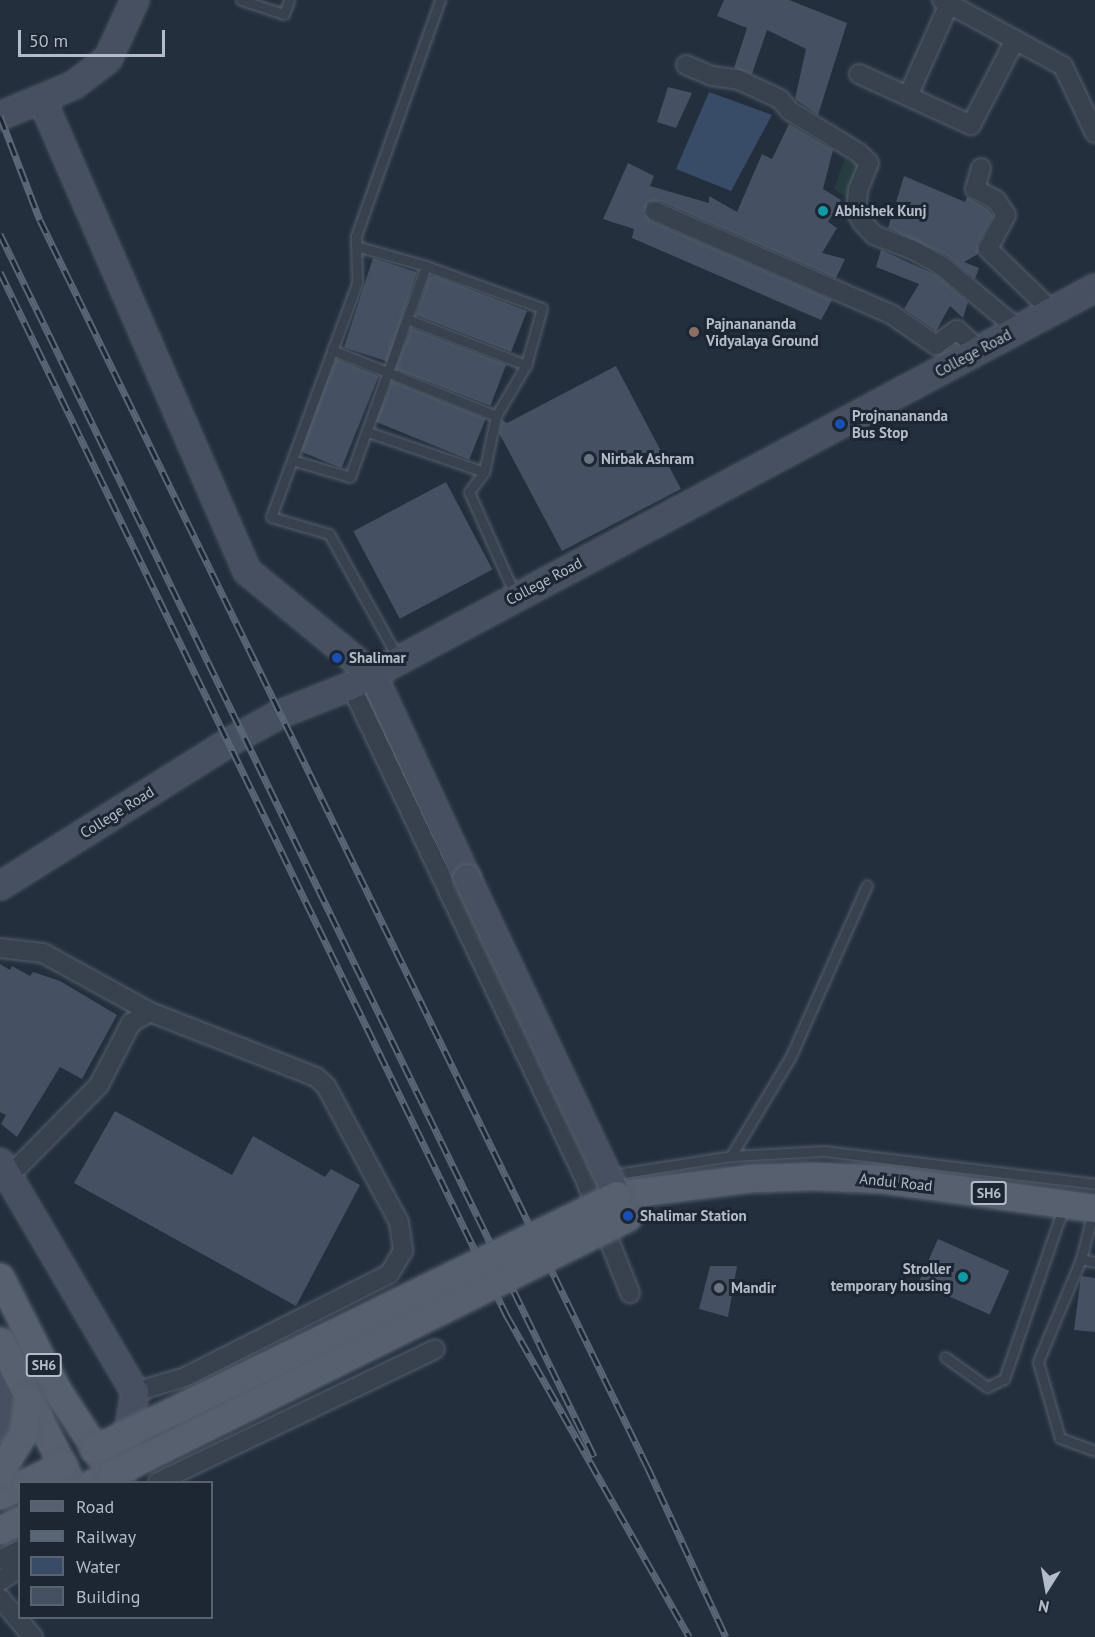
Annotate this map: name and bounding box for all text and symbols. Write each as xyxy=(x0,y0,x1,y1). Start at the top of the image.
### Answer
scale bar xyxy=(21,18,168,56)
text: 50 m xyxy=(29,29,68,52)
place label: Abhishek Kunj xyxy=(835,202,927,220)
marker: Abhishek Kunj xyxy=(816,204,830,218)
place label: Pajnanananda Vidyalaya Ground xyxy=(706,314,819,349)
marker: Pajnanananda Vidyalaya Ground xyxy=(687,325,701,339)
street label: College Road xyxy=(932,325,1014,381)
place label: Projnanananda Bus Stop xyxy=(852,406,948,441)
marker: Projnanananda Bus Stop xyxy=(833,417,847,431)
place label: Nirbak Ashram xyxy=(601,450,695,468)
marker: Nirbak Ashram xyxy=(582,452,596,466)
street label: College Road xyxy=(503,553,585,609)
place label: Shalimar xyxy=(349,649,406,667)
marker: Shalimar xyxy=(330,651,344,665)
street label: College Road xyxy=(77,782,157,842)
street label: Andul Road xyxy=(859,1169,933,1195)
road number: SH6 xyxy=(970,1182,1008,1204)
place label: Shalimar Station xyxy=(640,1207,747,1225)
marker: Shalimar Station xyxy=(621,1209,635,1223)
place label: Stroller temporary housing xyxy=(830,1259,951,1294)
marker: Stroller temporary housing xyxy=(956,1270,970,1284)
place label: Mandir xyxy=(731,1279,776,1297)
marker: Mandir xyxy=(712,1281,726,1295)
road number: SH6 xyxy=(24,1354,63,1376)
legend xyxy=(18,1481,213,1619)
text: Road xyxy=(76,1495,114,1518)
text: Railway xyxy=(76,1525,136,1548)
text: Water xyxy=(76,1555,120,1578)
north arrow xyxy=(1017,1559,1077,1619)
text: Building xyxy=(76,1585,140,1608)
text: N xyxy=(1037,1596,1051,1617)

